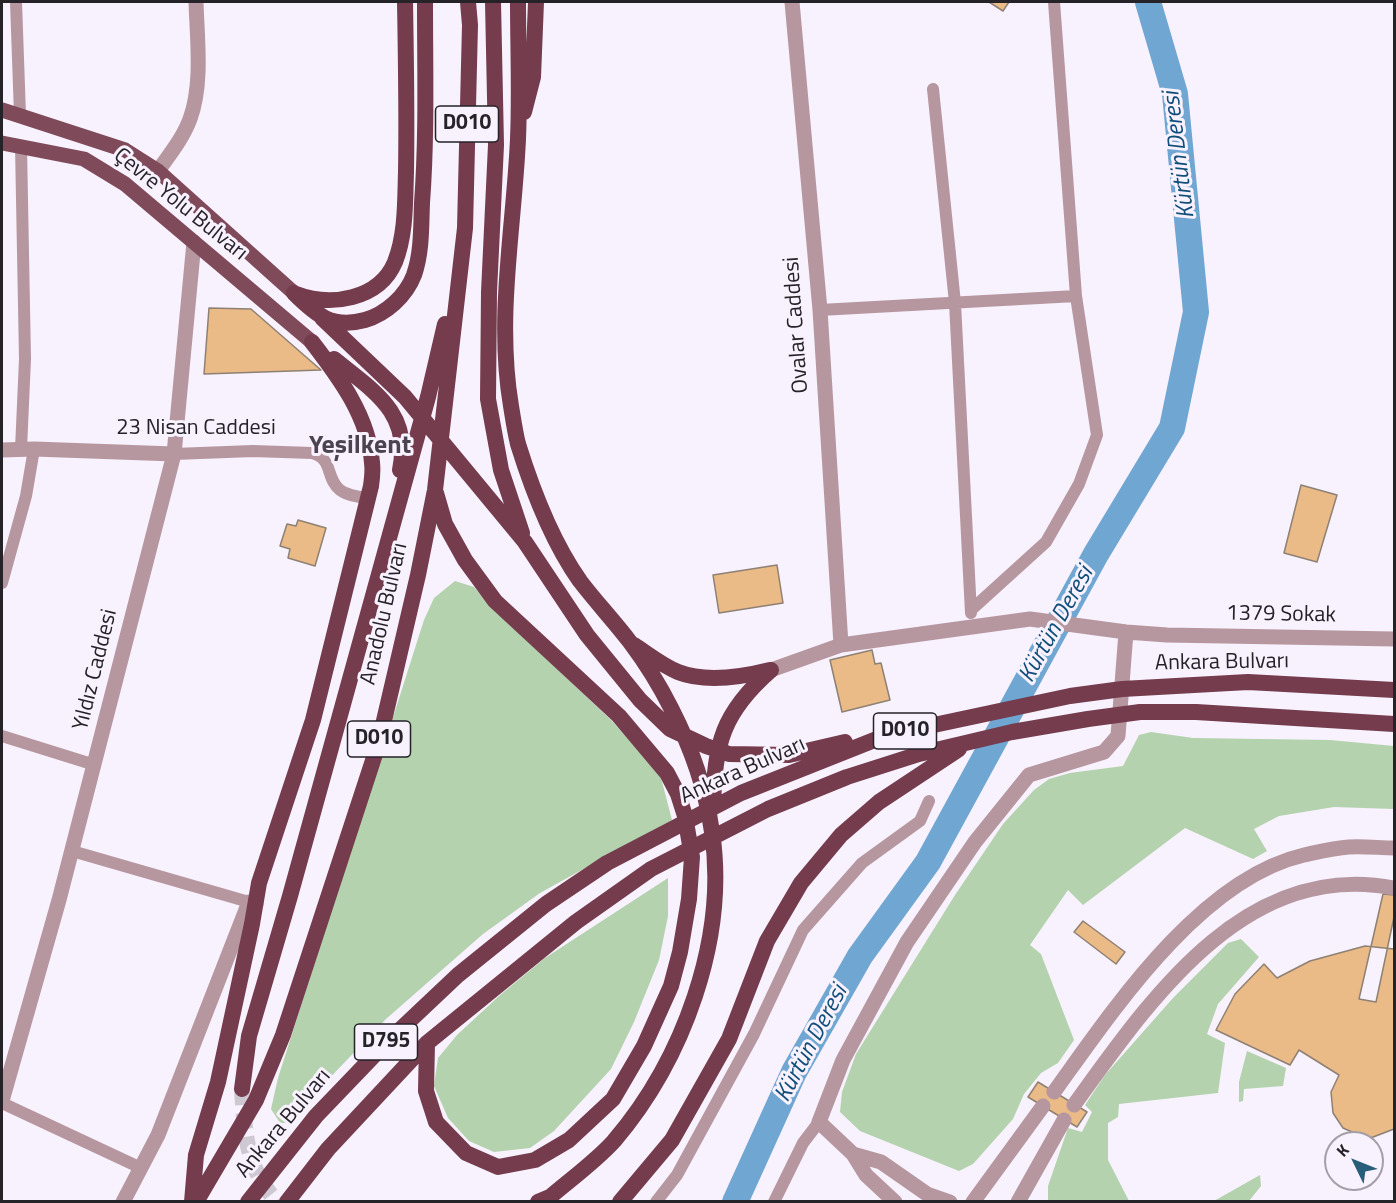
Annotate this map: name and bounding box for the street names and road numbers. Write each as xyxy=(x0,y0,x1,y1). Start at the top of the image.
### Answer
road number: D010 xyxy=(436,106,498,142)
street label: Çevre Yolu Bulvarı xyxy=(108,143,252,267)
street label: Ovalar Caddesi xyxy=(779,256,815,394)
street label: 23 Nisan Caddesi xyxy=(116,416,276,442)
street label: Anadolu Bulvarı xyxy=(356,540,414,688)
street label: 1379 Sokak xyxy=(1226,601,1336,629)
street label: Yıldız Caddesi xyxy=(68,607,124,733)
street label: Ankara Bulvarı xyxy=(1155,649,1289,677)
road number: D010 xyxy=(874,713,936,749)
road number: D010 xyxy=(348,721,410,757)
street label: Ankara Bulvarı xyxy=(676,732,810,810)
road number: D795 xyxy=(354,1024,418,1060)
street label: Ankara Bulvarı xyxy=(231,1064,337,1184)

